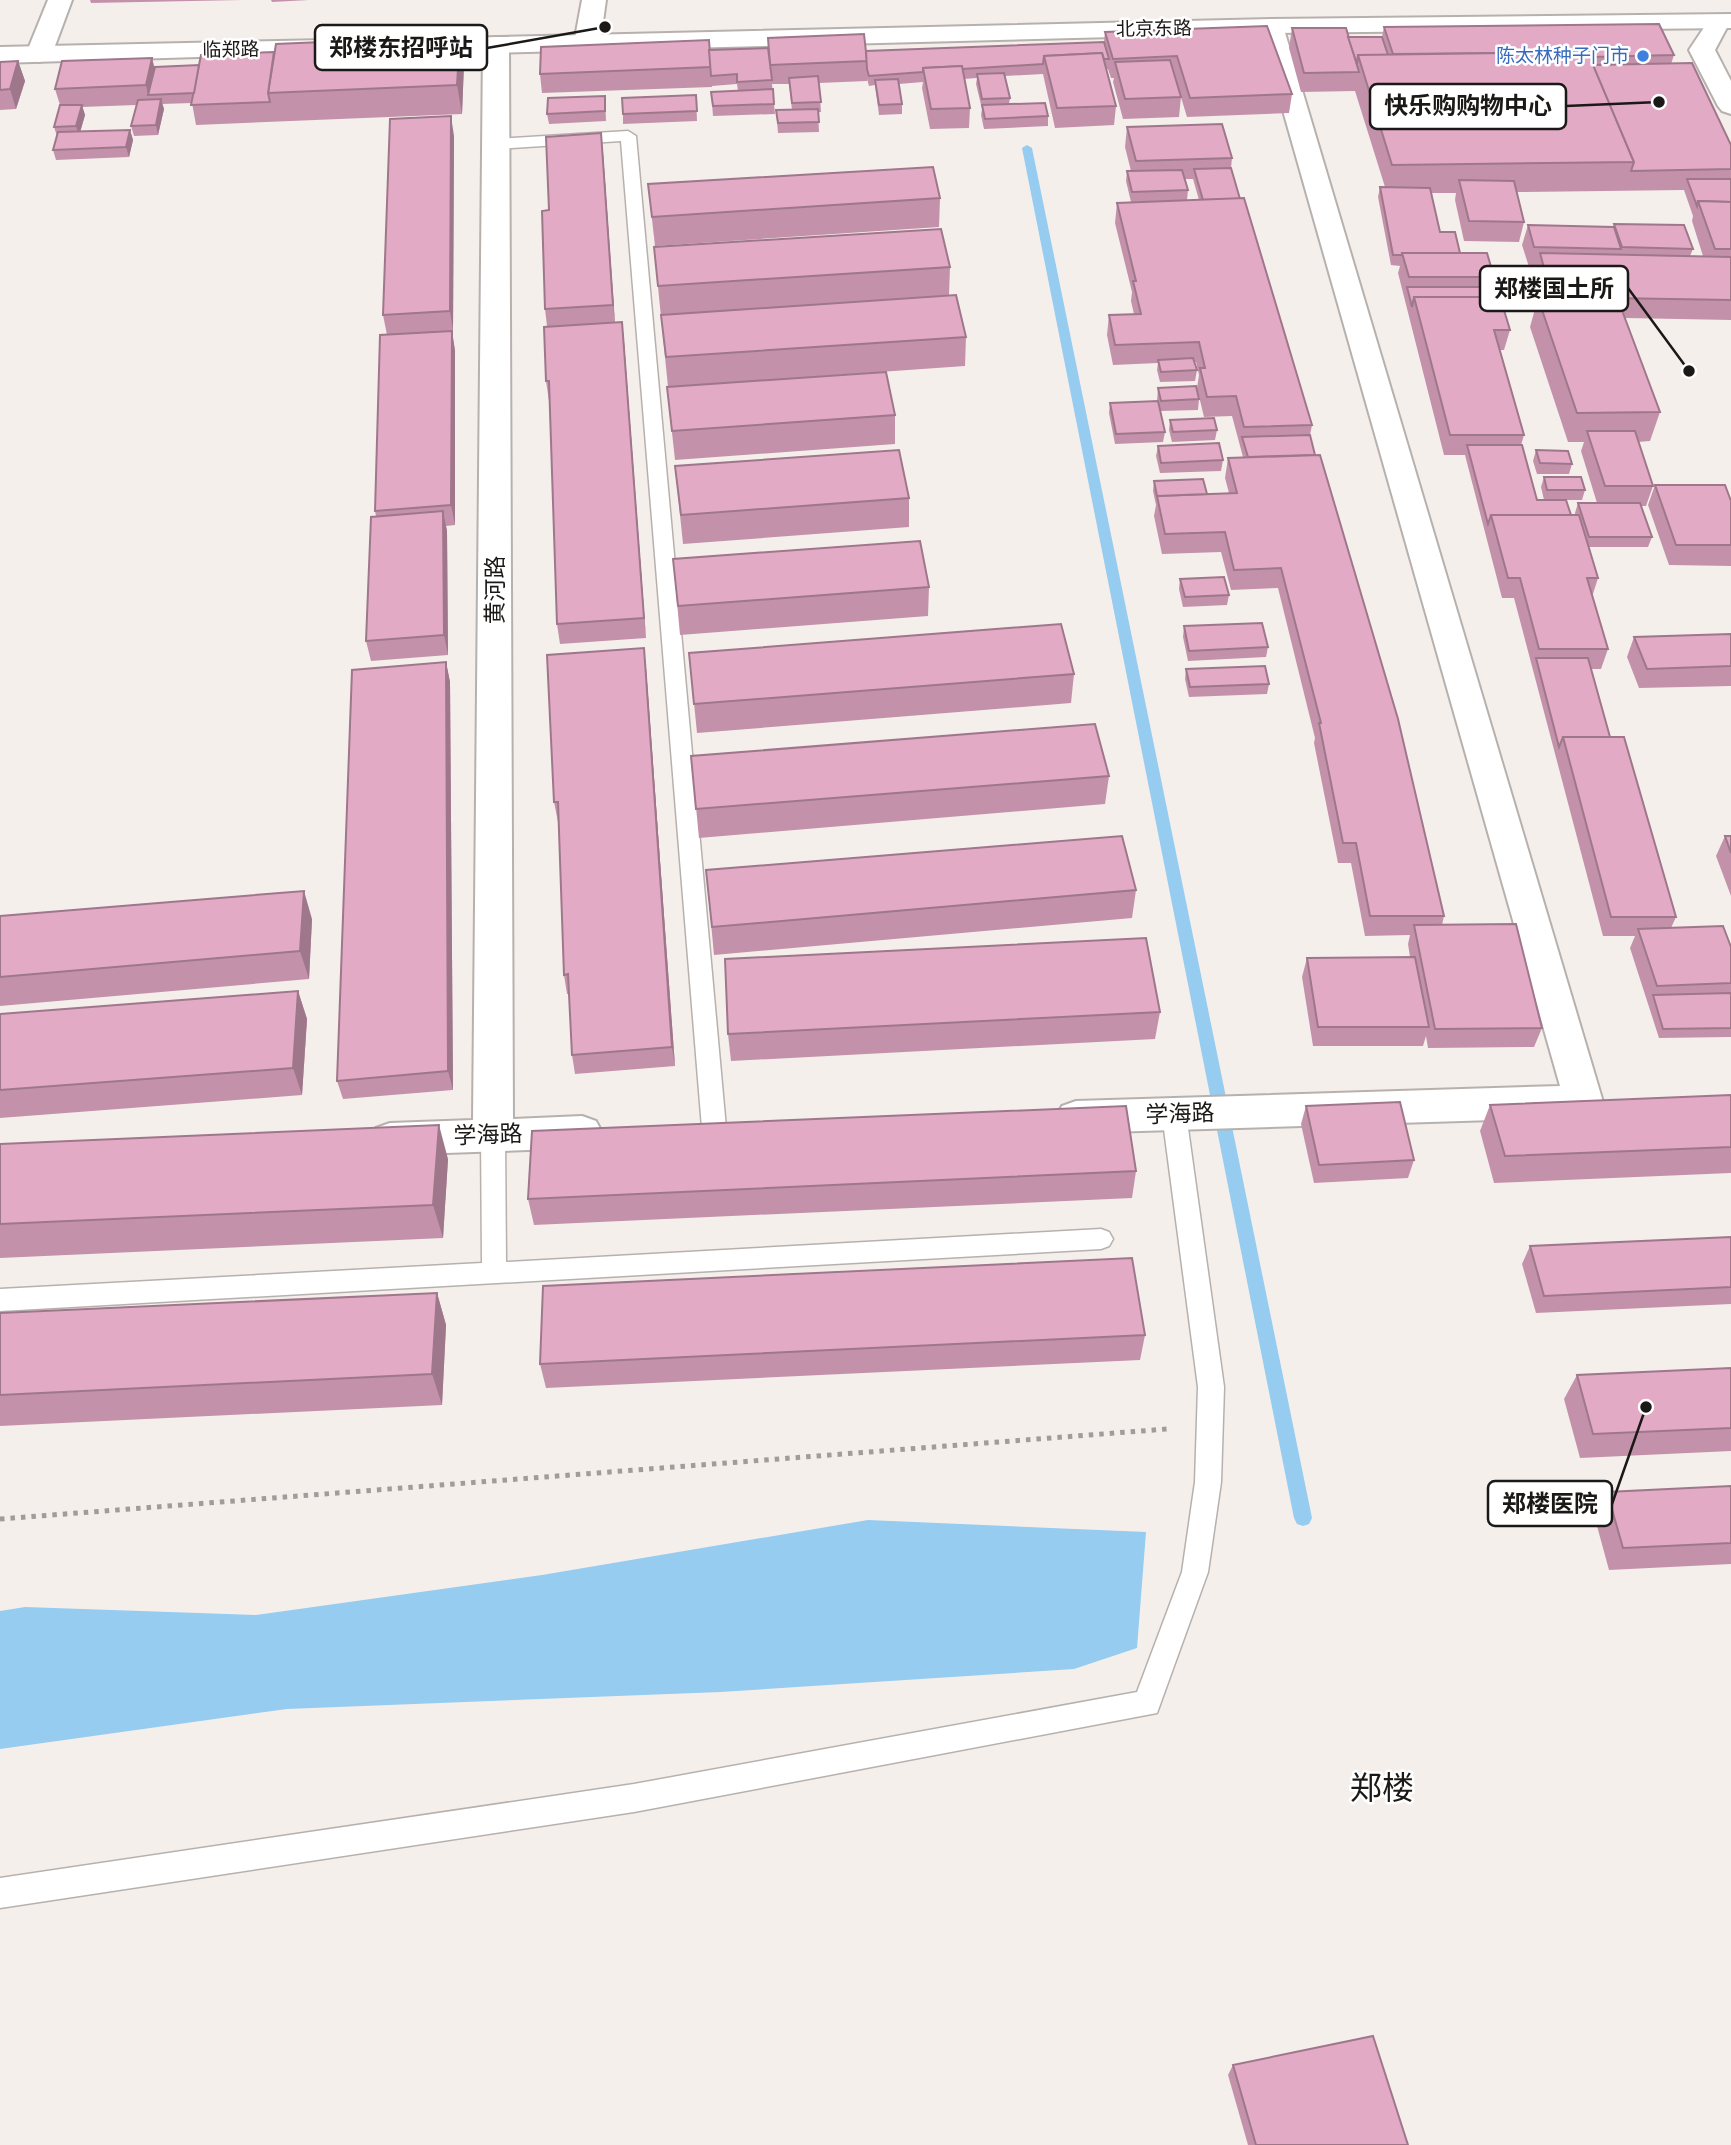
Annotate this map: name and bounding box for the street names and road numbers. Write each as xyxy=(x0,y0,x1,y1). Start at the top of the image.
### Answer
street label: 北京东路 xyxy=(1116,17,1192,41)
street label: 临郑路 xyxy=(202,39,260,61)
street label: 黄河路 xyxy=(482,556,509,625)
street label: 学海路 xyxy=(1145,1099,1215,1129)
street label: 学海路 xyxy=(453,1120,523,1150)

